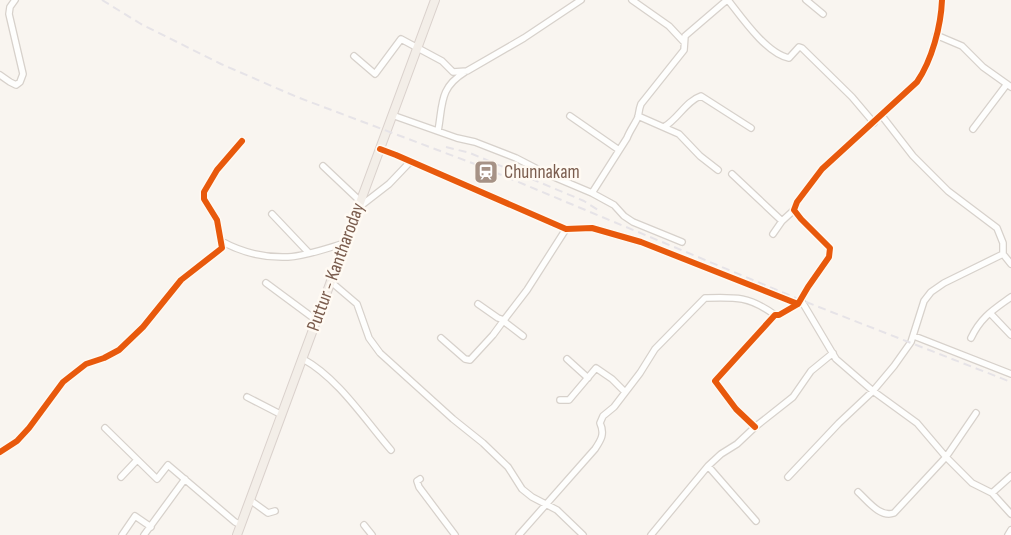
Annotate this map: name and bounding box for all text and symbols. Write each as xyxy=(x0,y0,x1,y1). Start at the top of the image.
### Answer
station icon: Chunnakam xyxy=(473,159,499,185)
place label: Chunnakam xyxy=(504,161,580,184)
street label: Puttur - Kantharoday xyxy=(302,199,370,334)

